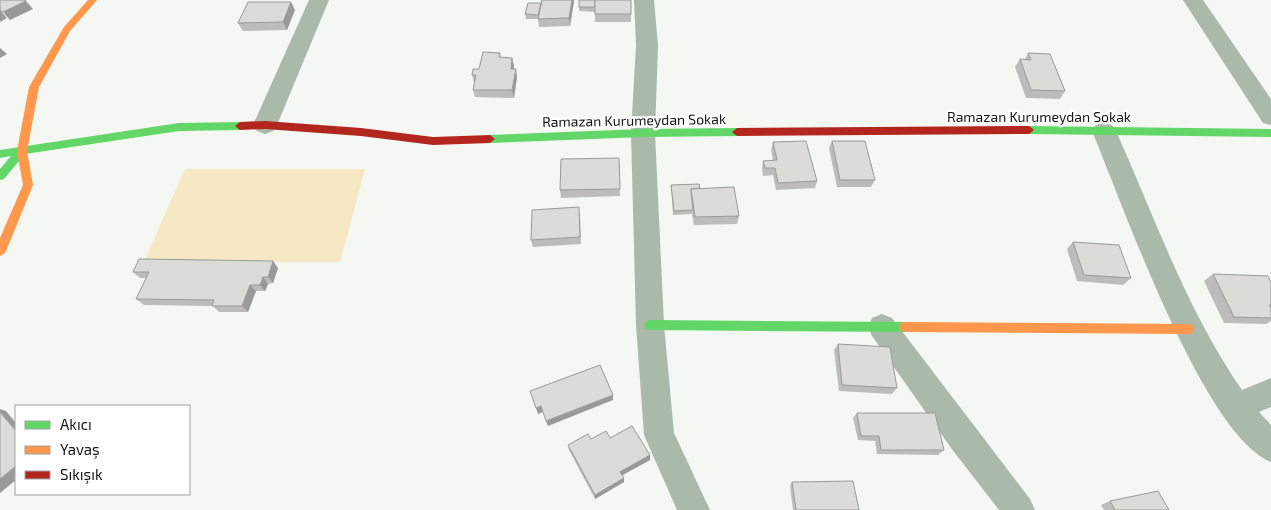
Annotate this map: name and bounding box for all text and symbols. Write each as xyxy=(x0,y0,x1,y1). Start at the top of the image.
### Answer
street label: Ramazan Kurumeydan Sokak xyxy=(947,108,1131,125)
street label: Ramazan Kurumeydan Sokak xyxy=(542,110,726,130)
legend xyxy=(15,405,190,495)
text: Akıcı xyxy=(60,415,92,433)
text: Yavaş xyxy=(60,440,100,459)
text: Sıkışık xyxy=(60,465,103,484)

